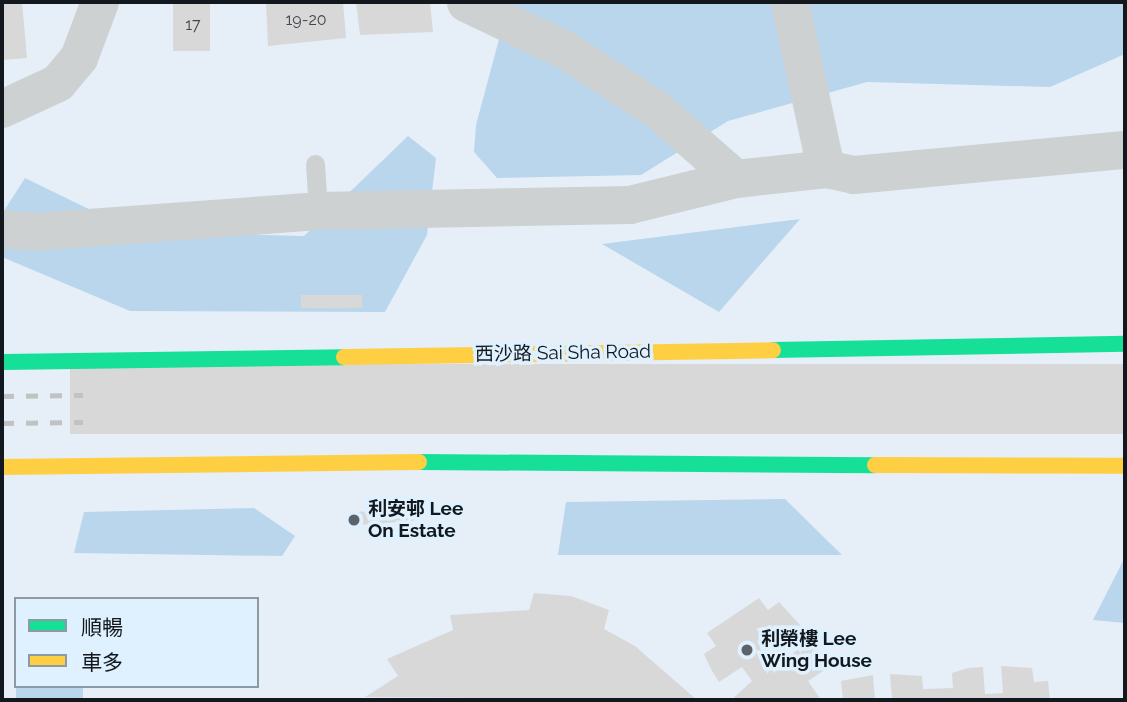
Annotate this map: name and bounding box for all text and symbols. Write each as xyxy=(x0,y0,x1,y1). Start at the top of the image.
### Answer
house number: 19-20 xyxy=(285,10,327,30)
house number: 17 xyxy=(185,15,201,35)
street label: 西沙路 Sai Sha Road xyxy=(475,340,651,366)
place label: 利安邨 Lee On Estate xyxy=(368,498,463,542)
marker: 利安邨 Lee On Estate xyxy=(346,512,362,528)
legend xyxy=(14,597,259,688)
text: 順暢 xyxy=(81,615,123,640)
place label: 利榮樓 Lee Wing House xyxy=(761,628,872,672)
marker: 利榮樓 Lee Wing House xyxy=(739,642,755,658)
text: 車多 xyxy=(81,650,123,675)

